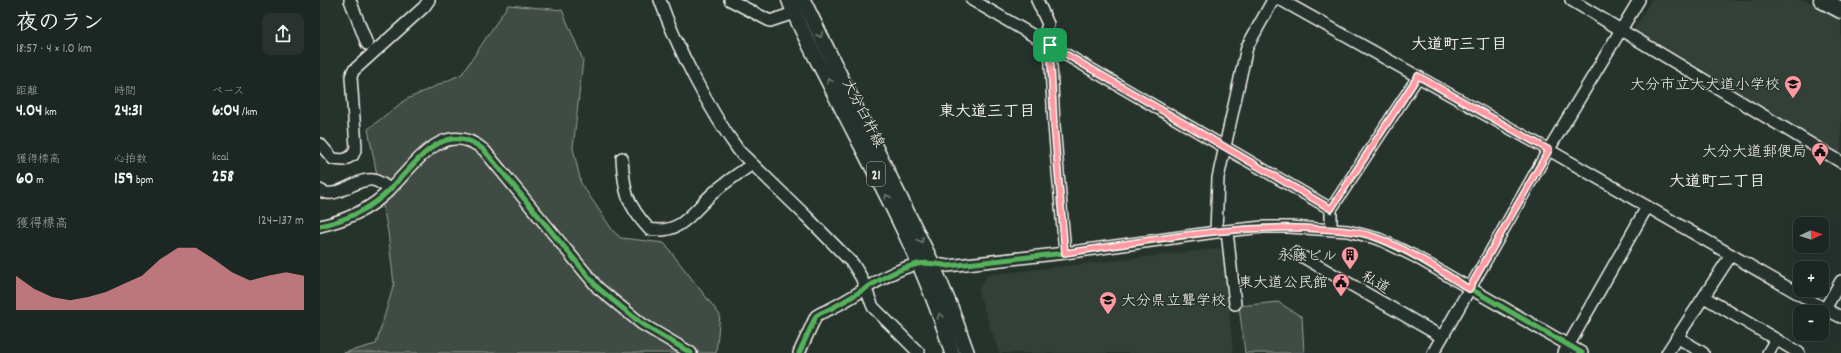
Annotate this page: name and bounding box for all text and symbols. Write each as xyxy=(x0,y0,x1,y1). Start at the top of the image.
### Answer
text: 夜のラン xyxy=(16,9,104,40)
button: share xyxy=(262,13,304,55)
pin xyxy=(1033,28,1067,62)
one-way arrow xyxy=(815,31,823,39)
icon: arrive xyxy=(1039,34,1061,56)
district label: 大道町三丁目 xyxy=(1411,34,1507,57)
text: 18:57 · 4 × 1.0 km xyxy=(16,40,92,59)
school or university icon: 大分市立大大道小学校 xyxy=(1783,74,1803,99)
street label: 大分臼杵線 xyxy=(835,75,889,152)
place label: 大分市立大大道小学校 xyxy=(1630,75,1780,97)
one-way arrow xyxy=(826,78,833,86)
text: 距離 xyxy=(16,84,38,100)
text: 時間 xyxy=(114,84,136,100)
text: ペース xyxy=(212,84,244,100)
text: 4.04 xyxy=(16,100,42,124)
text: 24:31 xyxy=(114,100,143,124)
text: 6:04 xyxy=(212,100,239,124)
district label: 東大道三丁目 xyxy=(939,101,1035,124)
text: km xyxy=(42,105,57,121)
text: /km xyxy=(239,105,257,121)
public building icon: 大分大道郵便局 xyxy=(1810,141,1830,166)
place label: 大分大道郵便局 xyxy=(1702,142,1807,164)
text: kcal xyxy=(212,150,229,166)
text: 獲得標高 xyxy=(16,152,60,168)
text: 心拍数 xyxy=(114,152,147,168)
road number: 21 xyxy=(867,162,885,186)
text: 258 xyxy=(212,166,234,190)
text: 60 xyxy=(16,168,34,192)
text: 159 xyxy=(114,168,133,192)
district label: 大道町二丁目 xyxy=(1669,171,1765,194)
text: m xyxy=(34,173,44,189)
text: bpm xyxy=(133,173,153,189)
one-way arrow xyxy=(884,194,892,202)
text: 124–137 m xyxy=(258,212,304,231)
text: 獲得標高 xyxy=(16,215,68,234)
north arrow xyxy=(1793,217,1829,253)
map controls xyxy=(1793,217,1829,341)
one-way arrow xyxy=(916,235,924,243)
building icon: 永藤ビル xyxy=(1340,245,1360,270)
place label: 永藤ビル xyxy=(1277,246,1337,268)
button: + xyxy=(1793,261,1829,297)
street label: 私道 xyxy=(1357,267,1393,301)
public building icon: 東大道公民館 xyxy=(1331,272,1351,297)
place label: 東大道公民館 xyxy=(1238,273,1328,295)
school or university icon: 大分県立聾学校 xyxy=(1098,290,1118,315)
place label: 大分県立聾学校 xyxy=(1121,291,1226,313)
button: − xyxy=(1793,305,1829,341)
one-way arrow xyxy=(937,313,945,320)

